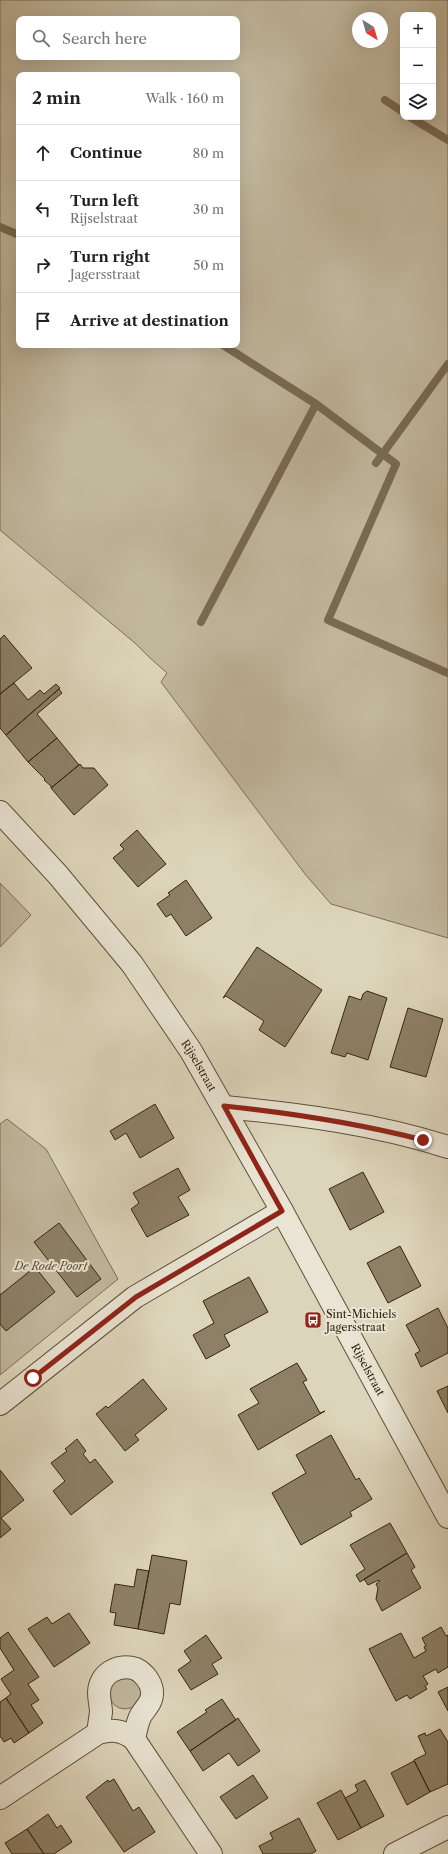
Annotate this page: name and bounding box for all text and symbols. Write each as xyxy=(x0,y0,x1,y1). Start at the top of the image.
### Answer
north arrow xyxy=(352,12,388,48)
map controls xyxy=(400,12,436,120)
button: + xyxy=(400,12,436,48)
search box xyxy=(16,16,240,60)
icon: search xyxy=(30,27,52,49)
text: Search here xyxy=(62,29,147,48)
button: − xyxy=(400,48,436,84)
button: layers xyxy=(400,84,436,120)
text: 2 min xyxy=(32,88,81,108)
text: Walk · 160 m xyxy=(145,90,224,106)
icon: ahead xyxy=(32,142,54,164)
text: Continue xyxy=(70,143,142,162)
text: 80 m xyxy=(192,145,224,161)
text: Turn left xyxy=(70,191,139,210)
icon: left xyxy=(32,198,54,220)
text: 30 m xyxy=(193,201,224,217)
text: Rijselstraat xyxy=(70,210,138,226)
text: Turn right xyxy=(70,247,150,266)
icon: right xyxy=(32,254,54,276)
text: 50 m xyxy=(193,257,224,273)
text: Jagersstraat xyxy=(70,266,140,282)
icon: arrive xyxy=(32,310,54,332)
text: Arrive at destination xyxy=(70,311,229,330)
street label: Rijselstraat xyxy=(178,1037,220,1094)
route end xyxy=(414,1131,432,1149)
park label: De Rode Poort xyxy=(14,1259,88,1273)
place label: Sint-Michiels Jagersstraat xyxy=(324,1307,397,1334)
bus stop icon: Sint-Michiels Jagersstraat xyxy=(303,1310,323,1330)
street label: Rijselstraat xyxy=(348,1341,388,1398)
route start xyxy=(24,1369,42,1387)

